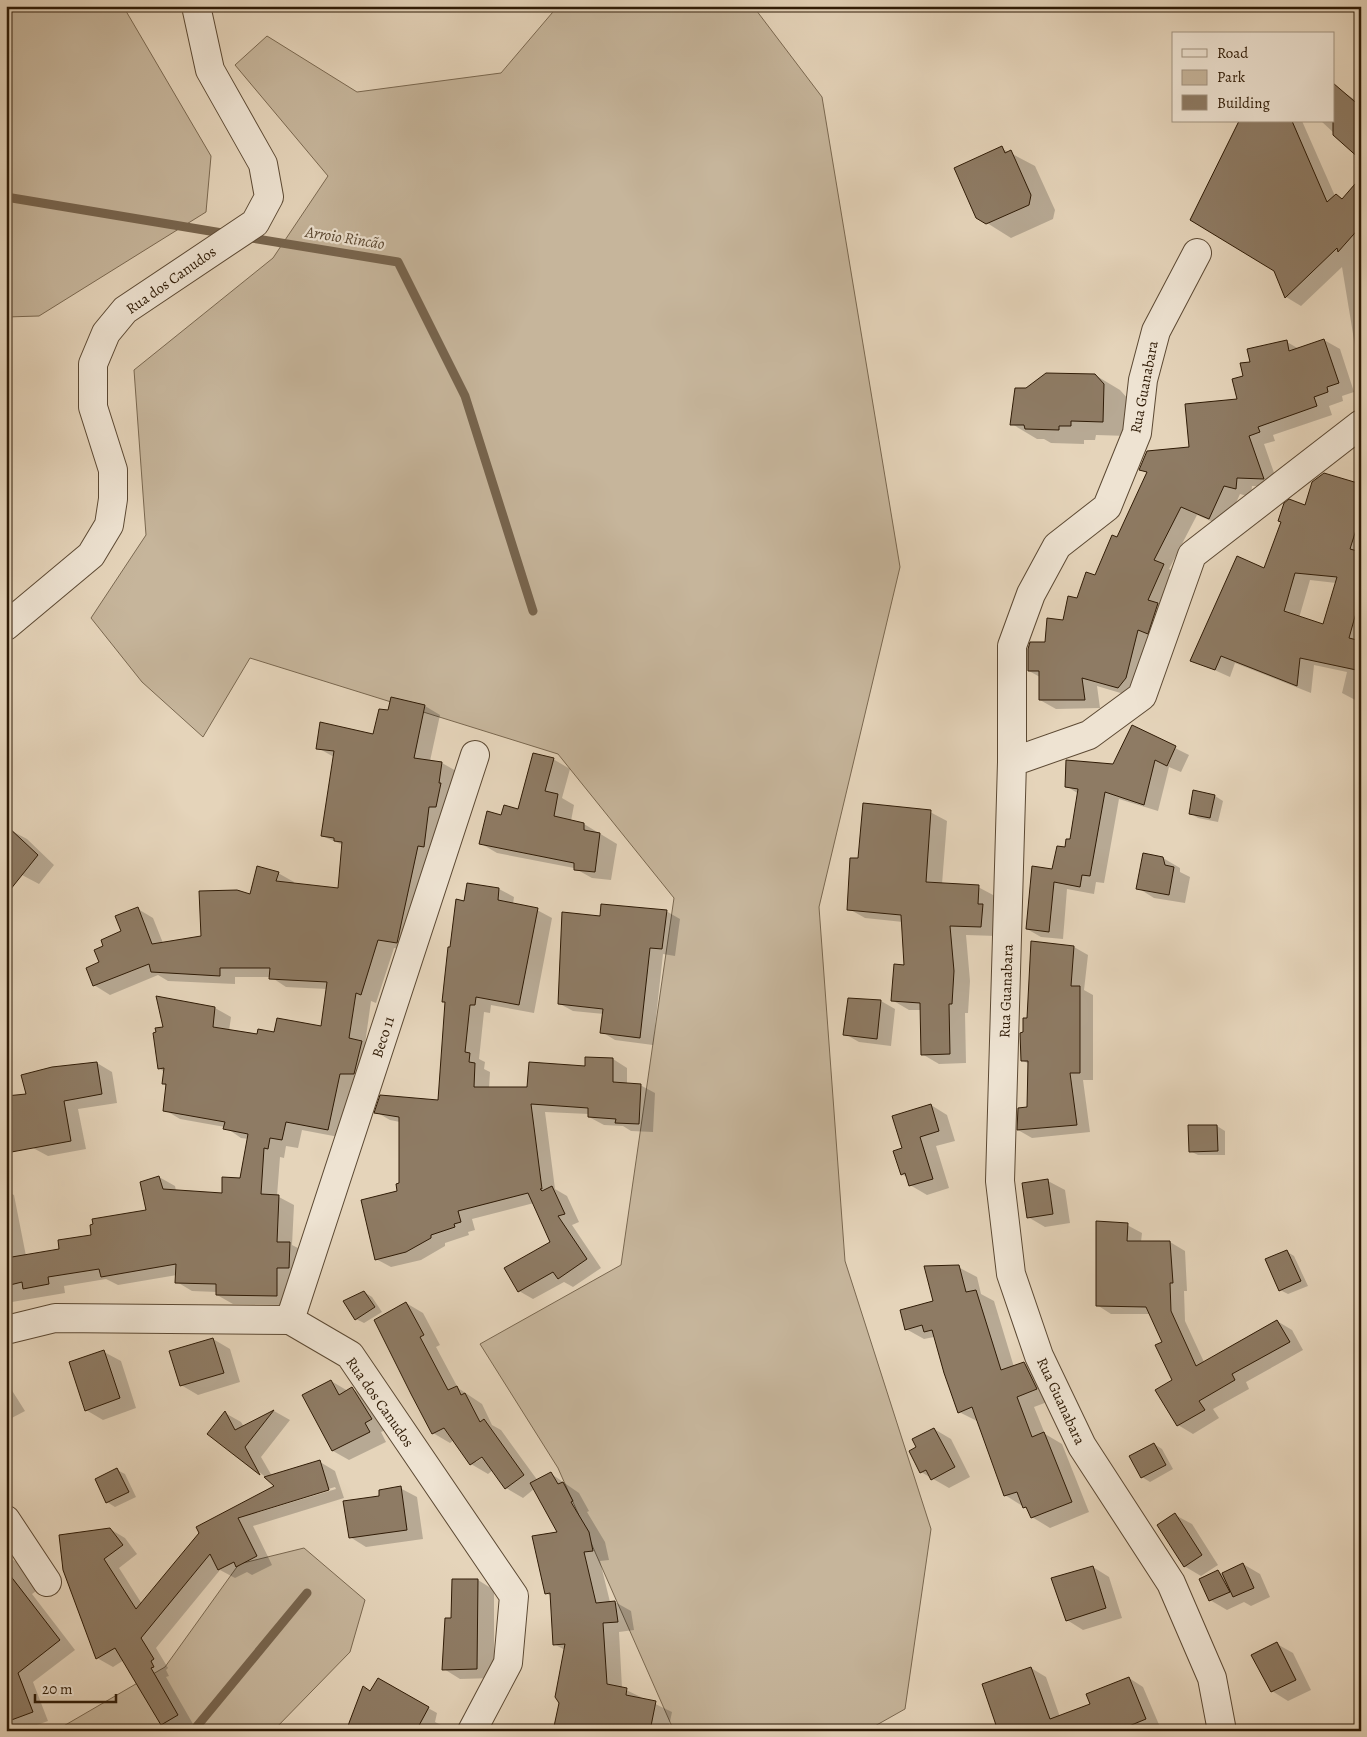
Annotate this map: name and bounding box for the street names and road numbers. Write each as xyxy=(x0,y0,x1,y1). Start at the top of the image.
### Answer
street label: Rua dos Canudos xyxy=(122,242,220,318)
street label: Rua Guanabara xyxy=(1125,339,1163,435)
street label: Rua Guanabara xyxy=(994,944,1018,1038)
street label: Beco 11 xyxy=(367,1014,399,1060)
street label: Rua dos Canudos xyxy=(342,1353,418,1451)
street label: Rua Guanabara xyxy=(1032,1354,1090,1448)

